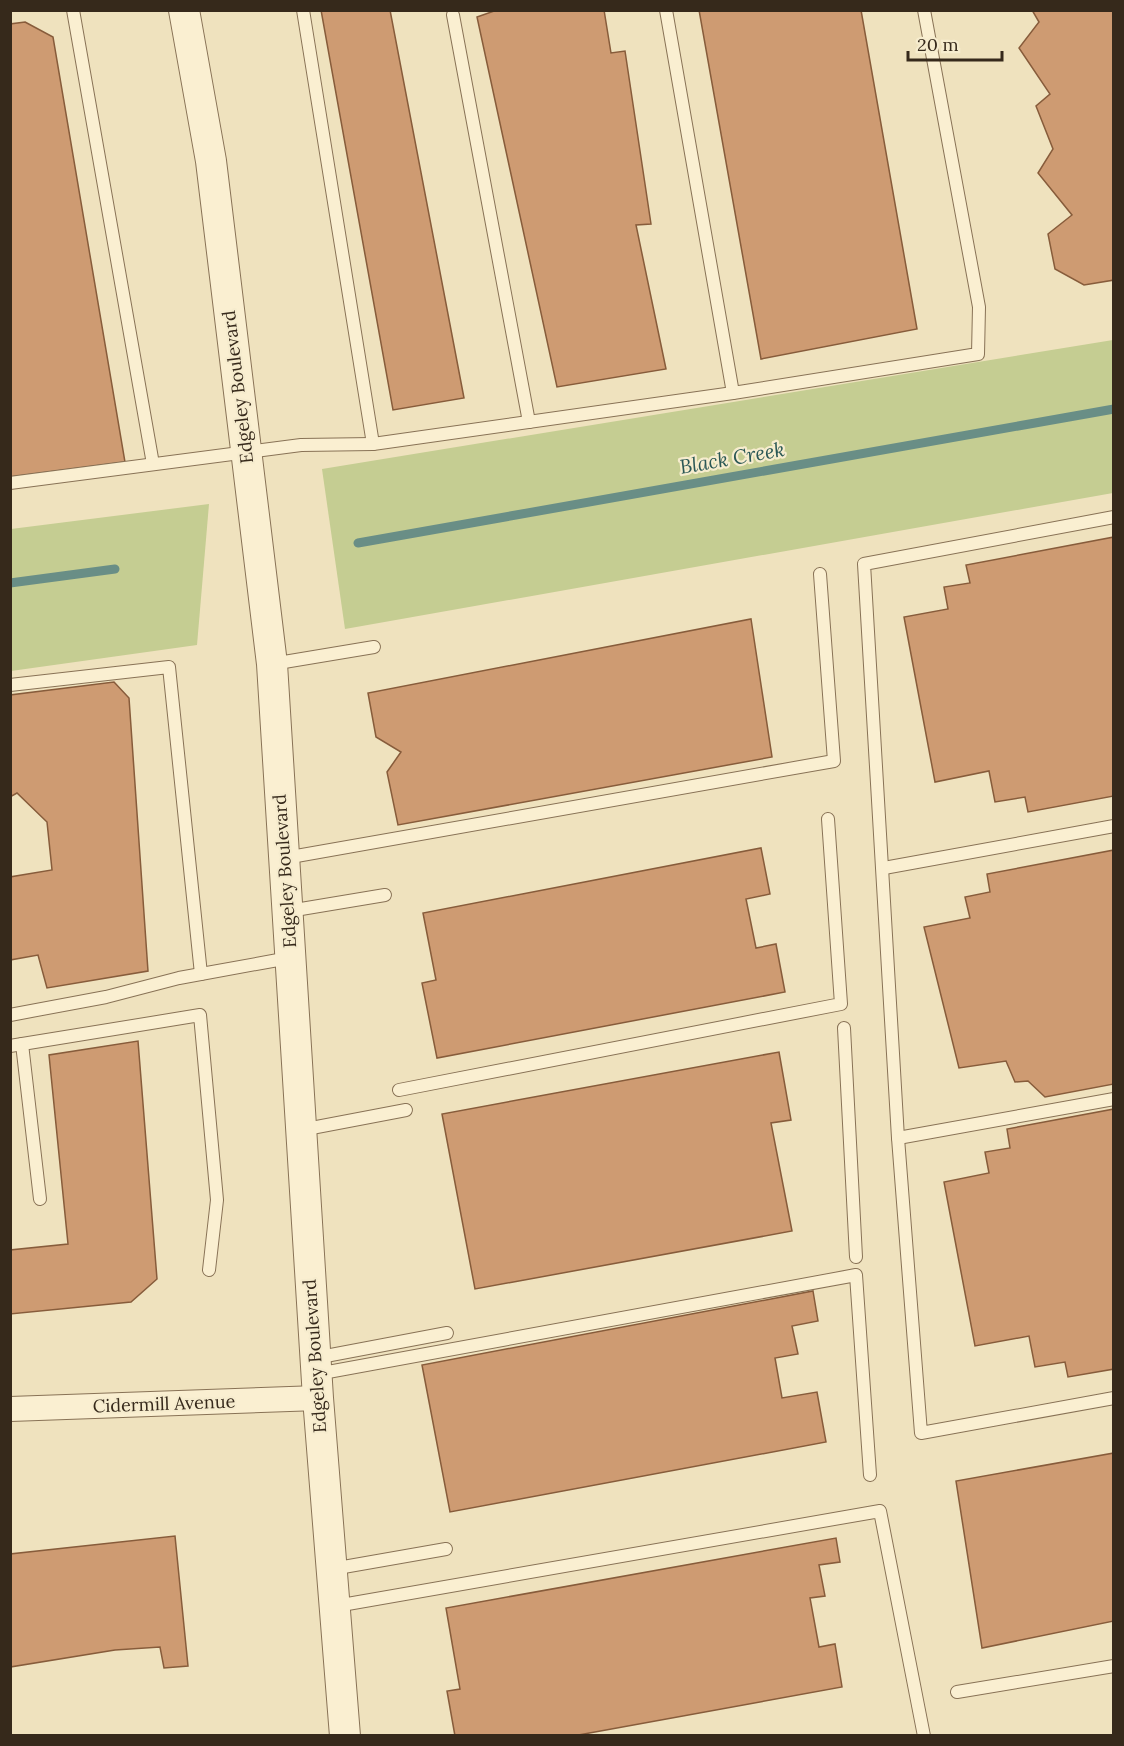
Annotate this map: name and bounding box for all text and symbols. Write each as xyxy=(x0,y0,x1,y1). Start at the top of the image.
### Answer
scale bar xyxy=(908,24,1002,62)
text: 20 m xyxy=(917,33,959,56)
street label: Edgeley Boulevard xyxy=(217,309,258,465)
water label: Black Creek xyxy=(677,436,786,479)
street label: Edgeley Boulevard xyxy=(268,793,301,949)
street label: Edgeley Boulevard xyxy=(298,1278,331,1434)
street label: Cidermill Avenue xyxy=(92,1390,236,1417)

